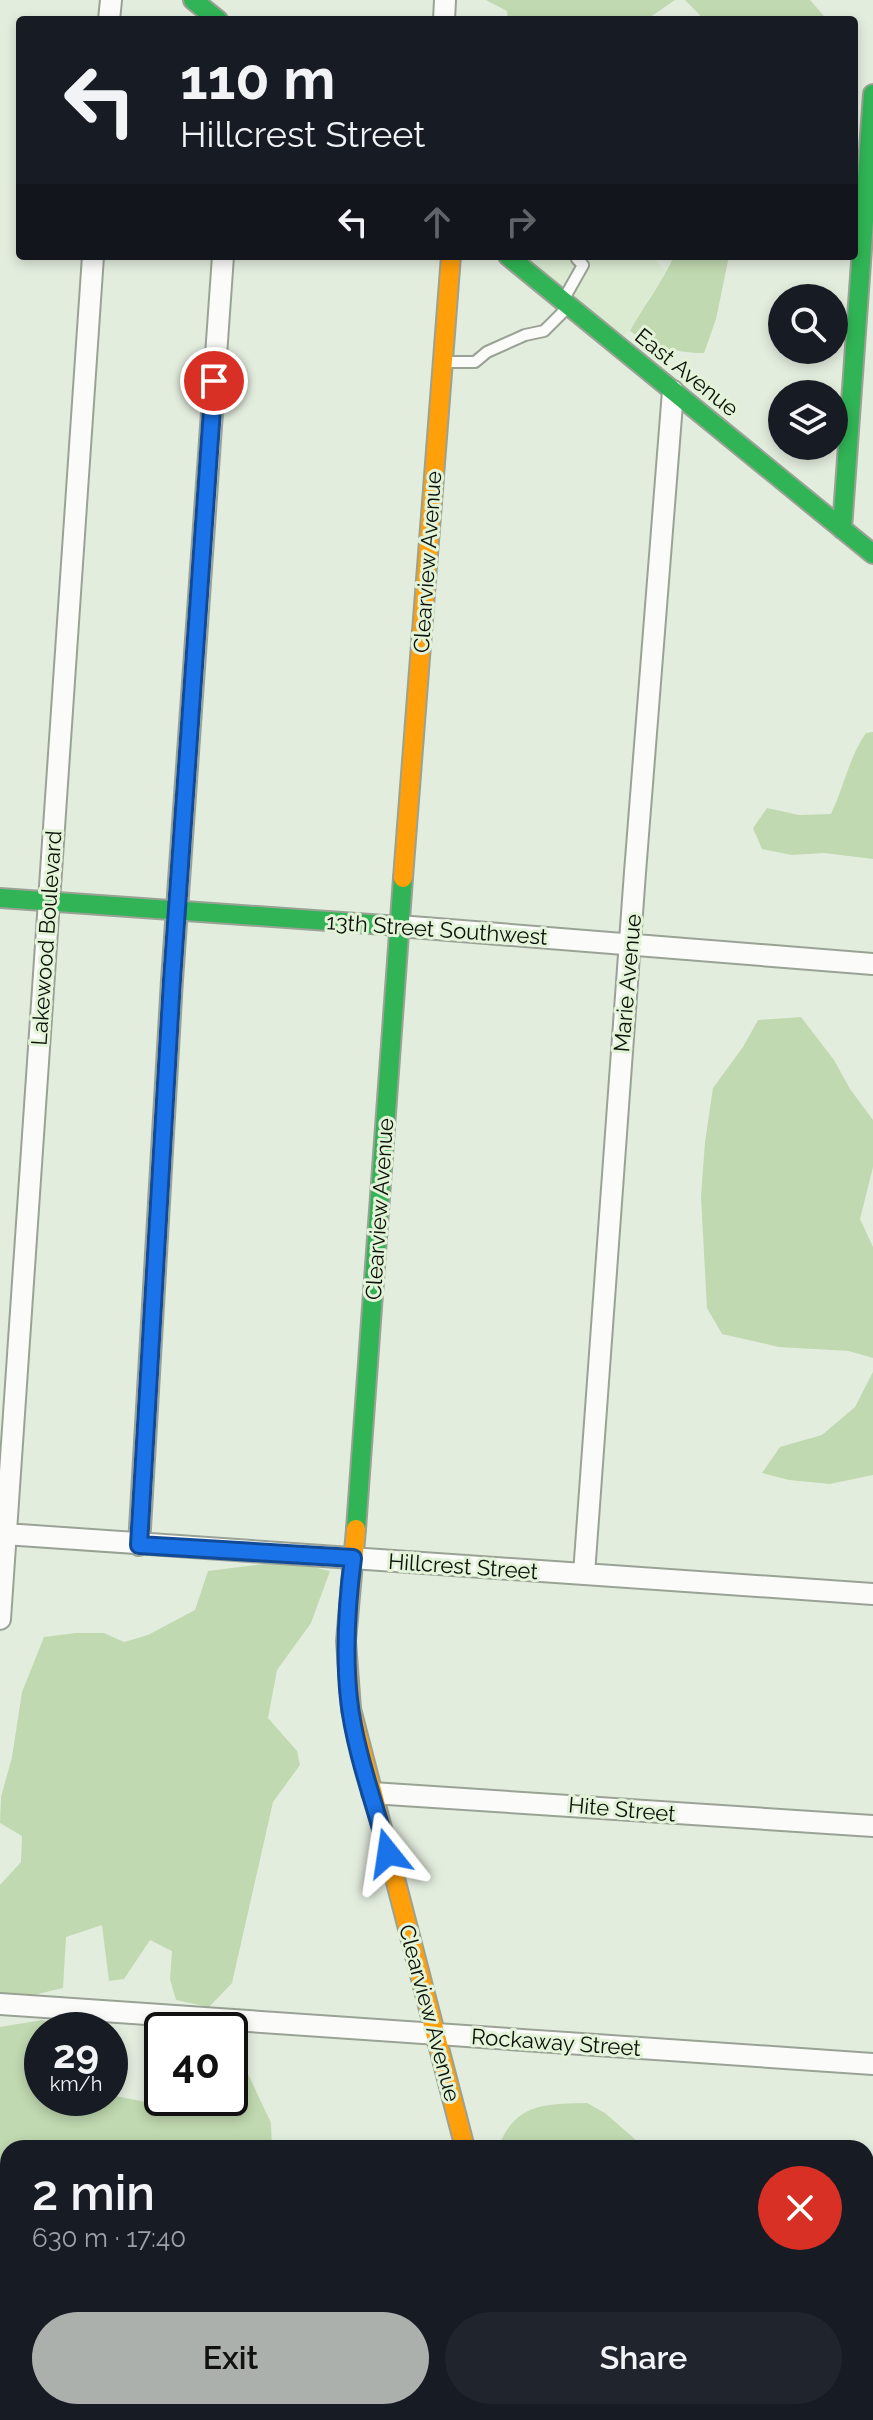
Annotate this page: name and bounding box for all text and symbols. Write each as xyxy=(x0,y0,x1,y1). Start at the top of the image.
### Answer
text: 110 m xyxy=(180,46,335,112)
icon: left xyxy=(48,48,152,152)
text: Hillcrest Street xyxy=(180,113,425,155)
icon: left xyxy=(331,200,375,244)
icon: ahead xyxy=(415,200,459,244)
icon: right xyxy=(499,200,543,244)
map controls xyxy=(768,284,848,460)
button: search xyxy=(768,284,848,364)
street label: East Avenue xyxy=(630,322,744,422)
pin xyxy=(180,347,248,415)
icon: arrive xyxy=(192,359,236,403)
button: layers xyxy=(768,380,848,460)
street label: Clearview Avenue xyxy=(408,470,446,654)
street label: Lakewood Boulevard xyxy=(26,830,66,1046)
street label: 13th Street Southwest xyxy=(326,908,549,950)
street label: Marie Avenue xyxy=(608,913,646,1053)
street label: Clearview Avenue xyxy=(360,1117,398,1301)
street label: Hillcrest Street xyxy=(387,1548,539,1584)
street label: Hite Street xyxy=(567,1791,677,1827)
position arrow xyxy=(346,1811,430,1895)
street label: Clearview Avenue xyxy=(394,1922,466,2104)
speed limit sign: 40 xyxy=(144,2012,248,2116)
street label: Rockaway Street xyxy=(470,2023,642,2061)
text: 29 xyxy=(53,2030,99,2077)
text: km/h xyxy=(50,2072,102,2096)
text: 2 min xyxy=(32,2165,155,2221)
button: close xyxy=(758,2166,842,2250)
text: 630 m · 17:40 xyxy=(32,2223,186,2253)
button: Exit xyxy=(32,2312,429,2404)
button: Share xyxy=(445,2312,842,2404)

